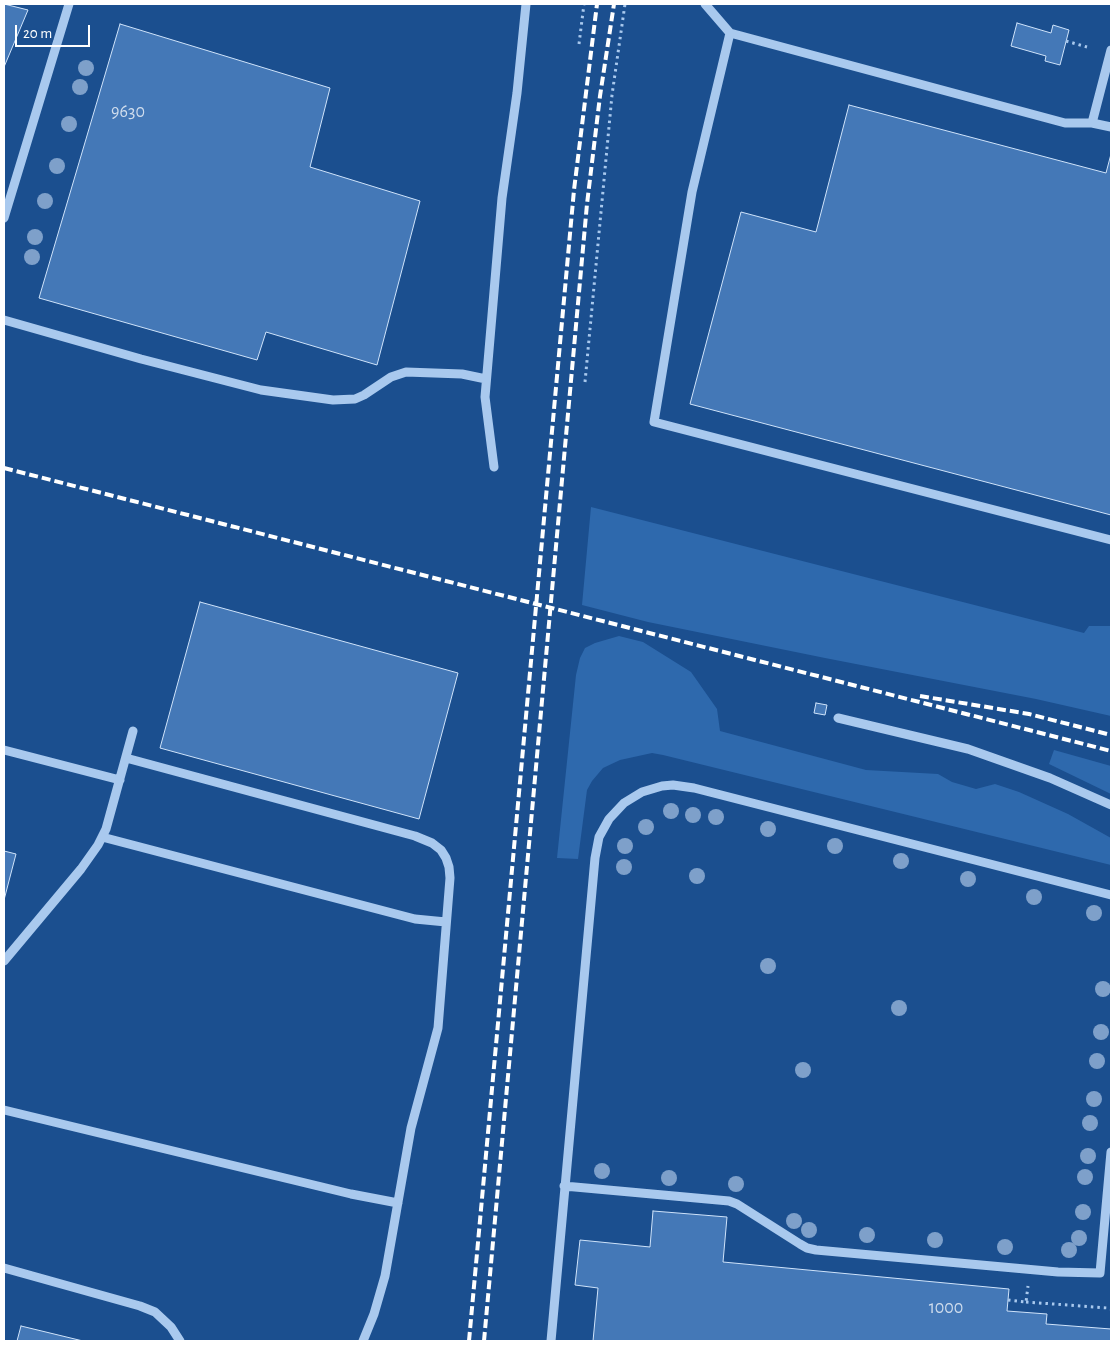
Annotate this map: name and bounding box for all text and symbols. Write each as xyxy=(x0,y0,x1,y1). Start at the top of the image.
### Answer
scale bar xyxy=(18,15,92,47)
text: 20 m xyxy=(23,26,52,41)
house number: 9630 xyxy=(111,101,145,123)
house number: 1000 xyxy=(929,1297,963,1319)

